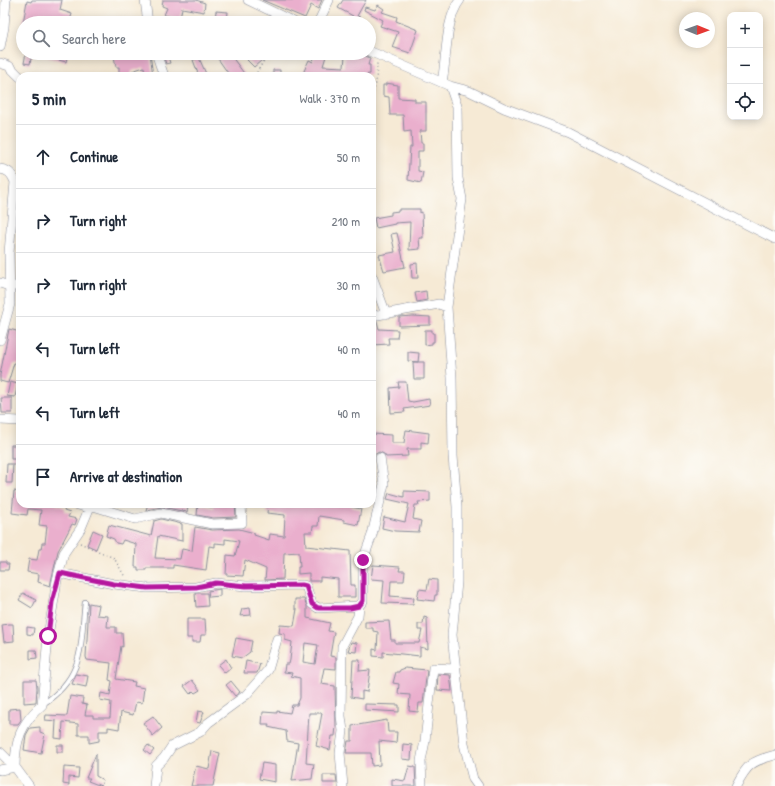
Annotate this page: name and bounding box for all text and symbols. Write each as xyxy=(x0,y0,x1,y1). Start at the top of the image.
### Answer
north arrow xyxy=(679,12,715,48)
map controls xyxy=(727,12,763,120)
button: + xyxy=(727,12,763,48)
search box xyxy=(16,16,376,60)
icon: search xyxy=(30,27,52,49)
text: Search here xyxy=(62,28,126,49)
button: − xyxy=(727,48,763,84)
button: locate xyxy=(727,84,763,120)
text: 5 min xyxy=(32,87,66,110)
text: Walk · 370 m xyxy=(300,89,360,107)
icon: ahead xyxy=(32,146,54,168)
text: Continue xyxy=(70,146,118,167)
text: 50 m xyxy=(337,148,360,166)
icon: right xyxy=(32,210,54,232)
text: Turn right xyxy=(70,210,126,231)
text: 210 m xyxy=(332,212,360,230)
icon: right xyxy=(32,274,54,296)
text: Turn right xyxy=(70,274,126,295)
text: 30 m xyxy=(337,276,360,294)
icon: left xyxy=(32,338,54,360)
text: Turn left xyxy=(70,338,120,359)
text: 40 m xyxy=(337,340,360,358)
icon: left xyxy=(32,402,54,424)
text: Turn left xyxy=(70,402,120,423)
text: 40 m xyxy=(337,404,360,422)
icon: arrive xyxy=(32,466,54,488)
text: Arrive at destination xyxy=(70,466,182,487)
route end xyxy=(354,551,372,569)
route start xyxy=(39,627,57,645)

